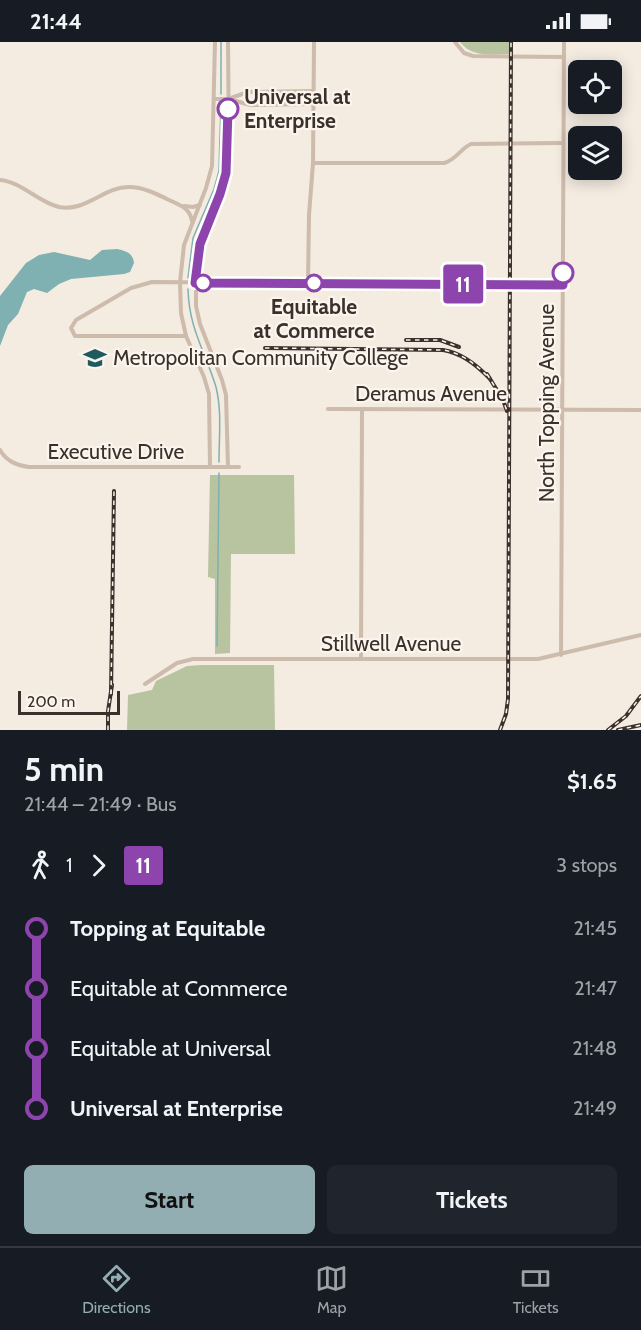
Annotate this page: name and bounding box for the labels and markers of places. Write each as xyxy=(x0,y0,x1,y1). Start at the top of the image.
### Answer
place label: Universal at Enterprise xyxy=(244,84,350,133)
marker: Universal at Enterprise xyxy=(217,98,239,120)
unlabelled marker xyxy=(552,262,574,284)
unlabelled marker xyxy=(194,274,212,292)
marker: Equitable at Commerce xyxy=(305,274,323,292)
place label: Equitable at Commerce xyxy=(253,294,375,343)
school or university icon: Metropolitan Community College xyxy=(82,345,108,371)
place label: Metropolitan Community College xyxy=(113,345,409,370)

